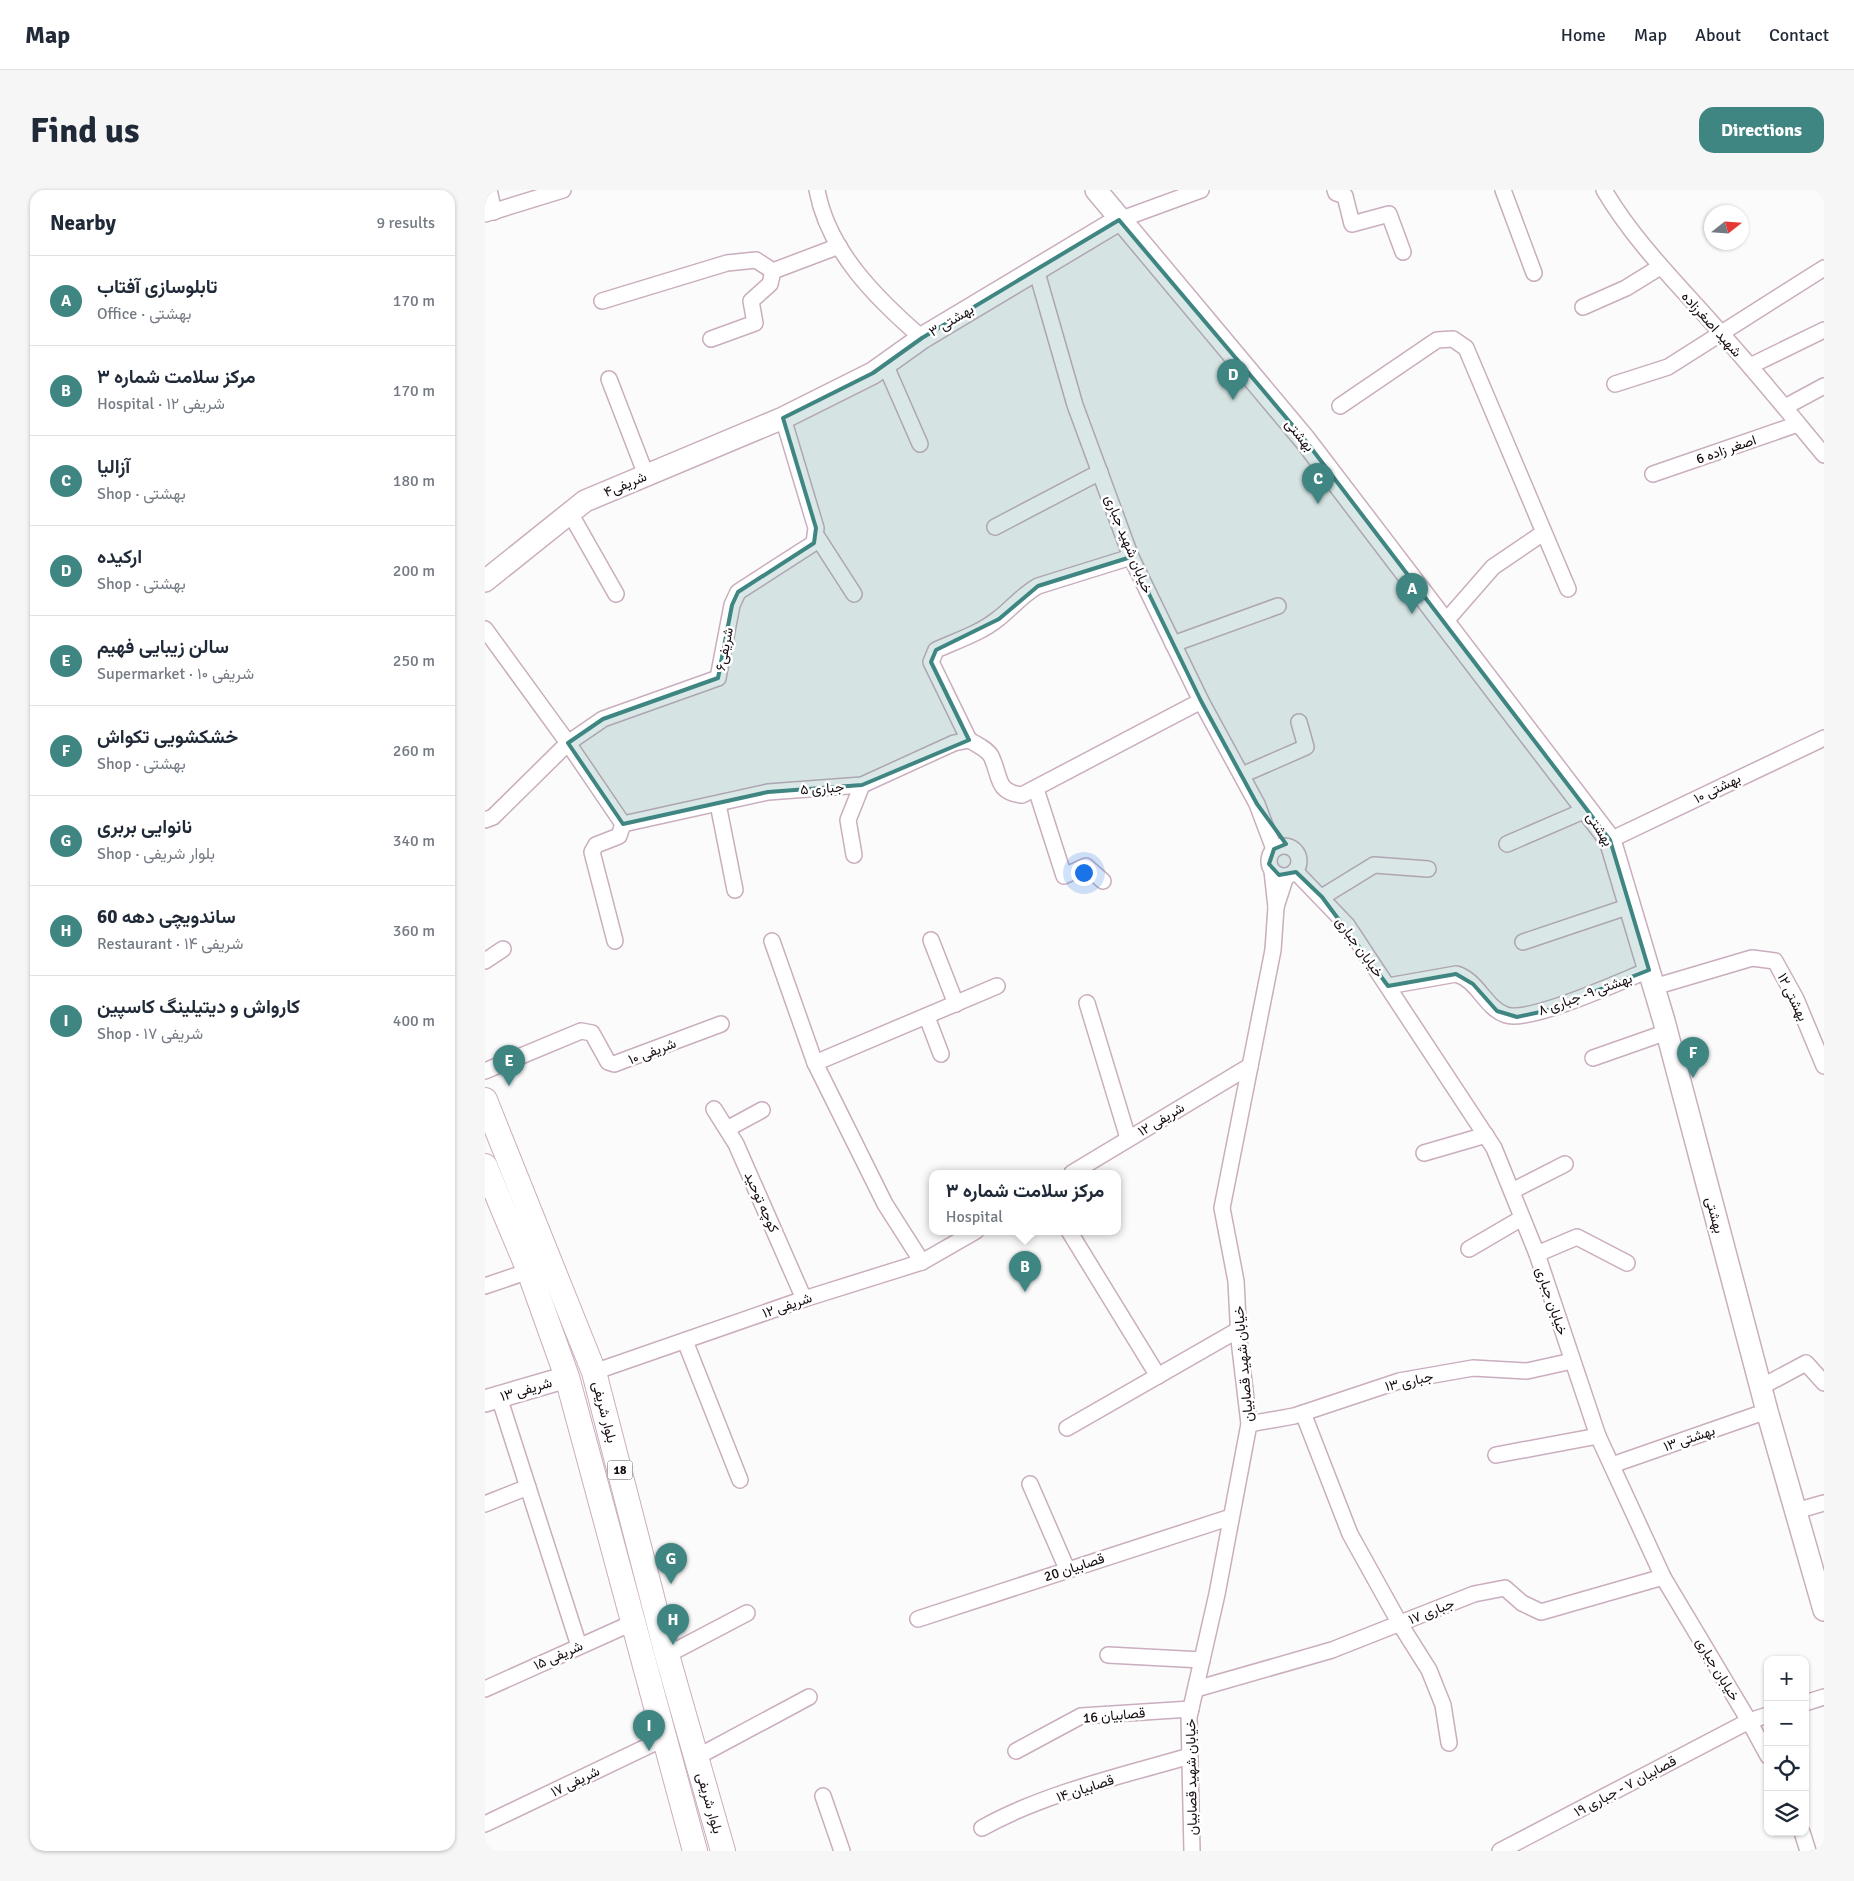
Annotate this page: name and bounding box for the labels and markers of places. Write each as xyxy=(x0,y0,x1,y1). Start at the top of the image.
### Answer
pin: D xyxy=(1217,359,1249,400)
pin: C xyxy=(1302,463,1334,504)
pin: A xyxy=(1396,573,1428,614)
pin: F xyxy=(1677,1037,1709,1078)
pin: E xyxy=(493,1045,525,1086)
pin: B xyxy=(1009,1251,1041,1292)
pin: G xyxy=(655,1543,687,1584)
pin: H xyxy=(657,1604,689,1645)
pin: I xyxy=(633,1710,665,1751)

